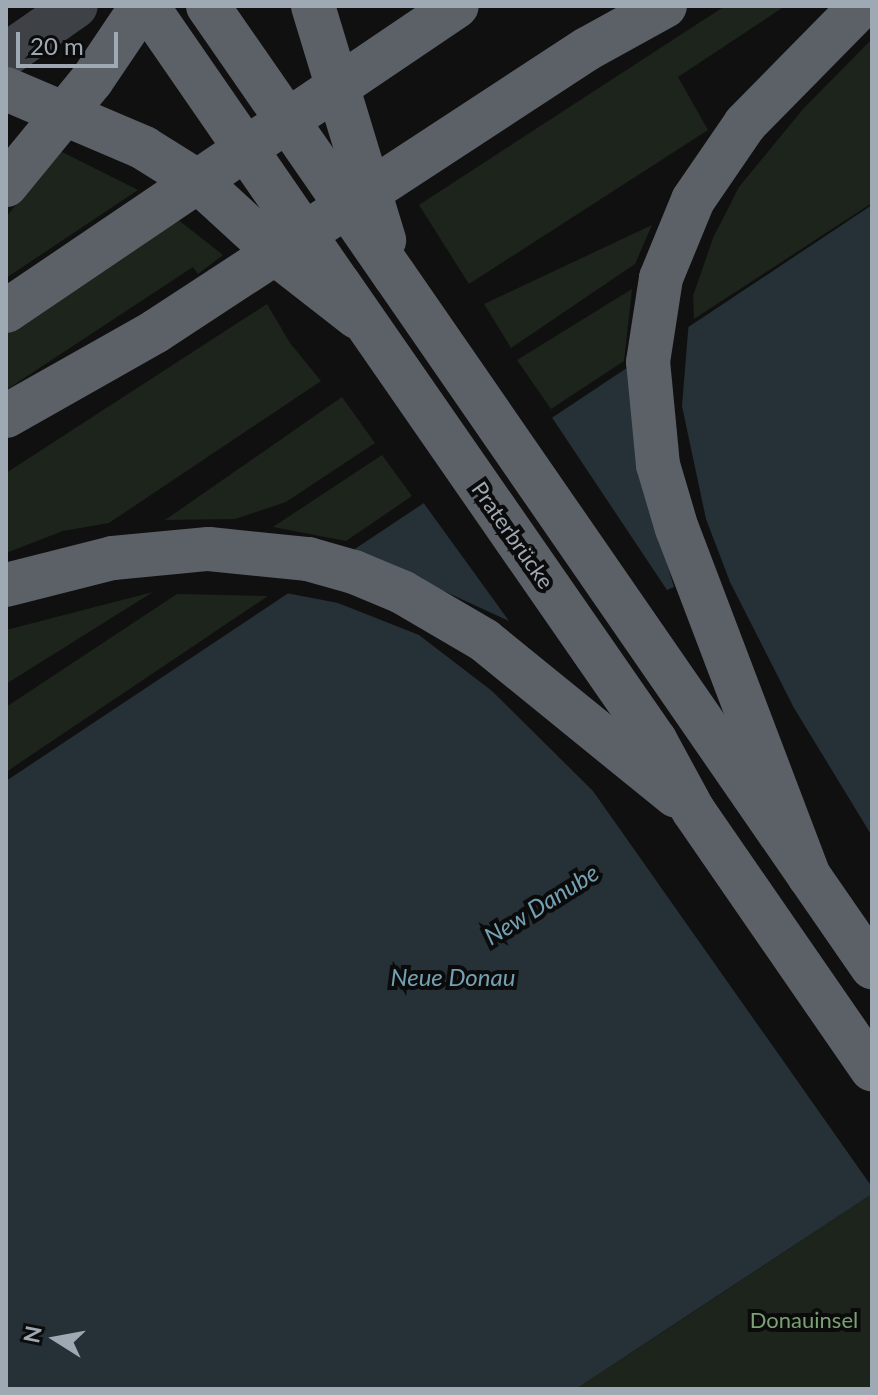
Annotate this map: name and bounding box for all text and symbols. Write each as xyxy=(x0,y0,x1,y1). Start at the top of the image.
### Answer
scale bar xyxy=(20,16,122,66)
text: 20 m xyxy=(30,31,84,60)
street label: Praterbrücke xyxy=(467,477,559,593)
water label: New Danube xyxy=(478,857,604,951)
water label: Neue Donau xyxy=(390,963,516,991)
north arrow xyxy=(16,1299,96,1379)
park label: Donauinsel xyxy=(750,1307,858,1333)
text: N xyxy=(17,1323,47,1345)

